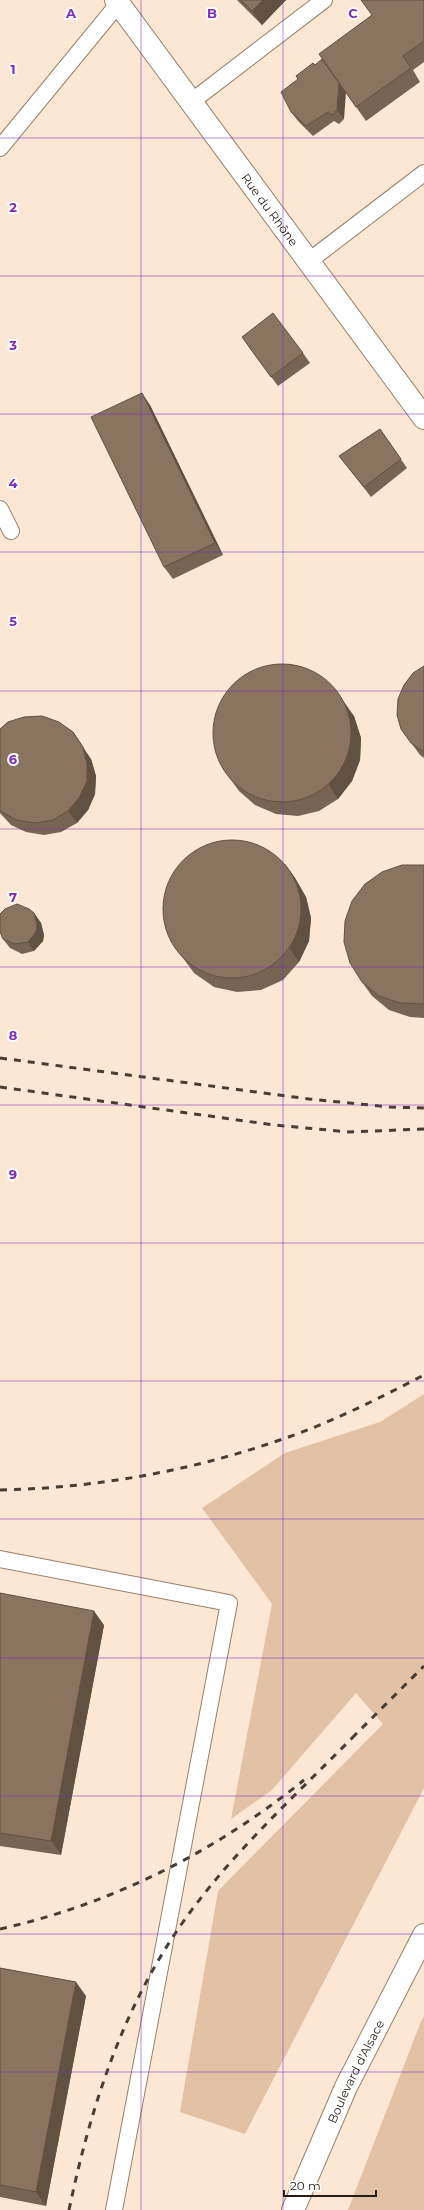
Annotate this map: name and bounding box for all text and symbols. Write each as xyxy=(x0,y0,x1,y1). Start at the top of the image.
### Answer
text: A xyxy=(65,5,77,21)
text: B xyxy=(207,5,217,21)
text: C xyxy=(348,5,358,21)
text: 1 xyxy=(10,61,16,77)
street label: Rue du Rhône xyxy=(239,170,302,248)
text: 2 xyxy=(9,199,17,215)
text: 3 xyxy=(8,337,17,353)
text: 4 xyxy=(9,475,18,491)
text: 5 xyxy=(9,613,17,629)
text: 6 xyxy=(9,751,18,767)
text: 7 xyxy=(9,889,17,905)
text: 8 xyxy=(9,1027,18,1043)
text: 9 xyxy=(9,1166,17,1182)
street label: Boulevard d'Alsace xyxy=(324,2017,387,2125)
scale bar xyxy=(284,2172,376,2198)
text: 20 m xyxy=(290,2178,321,2193)

